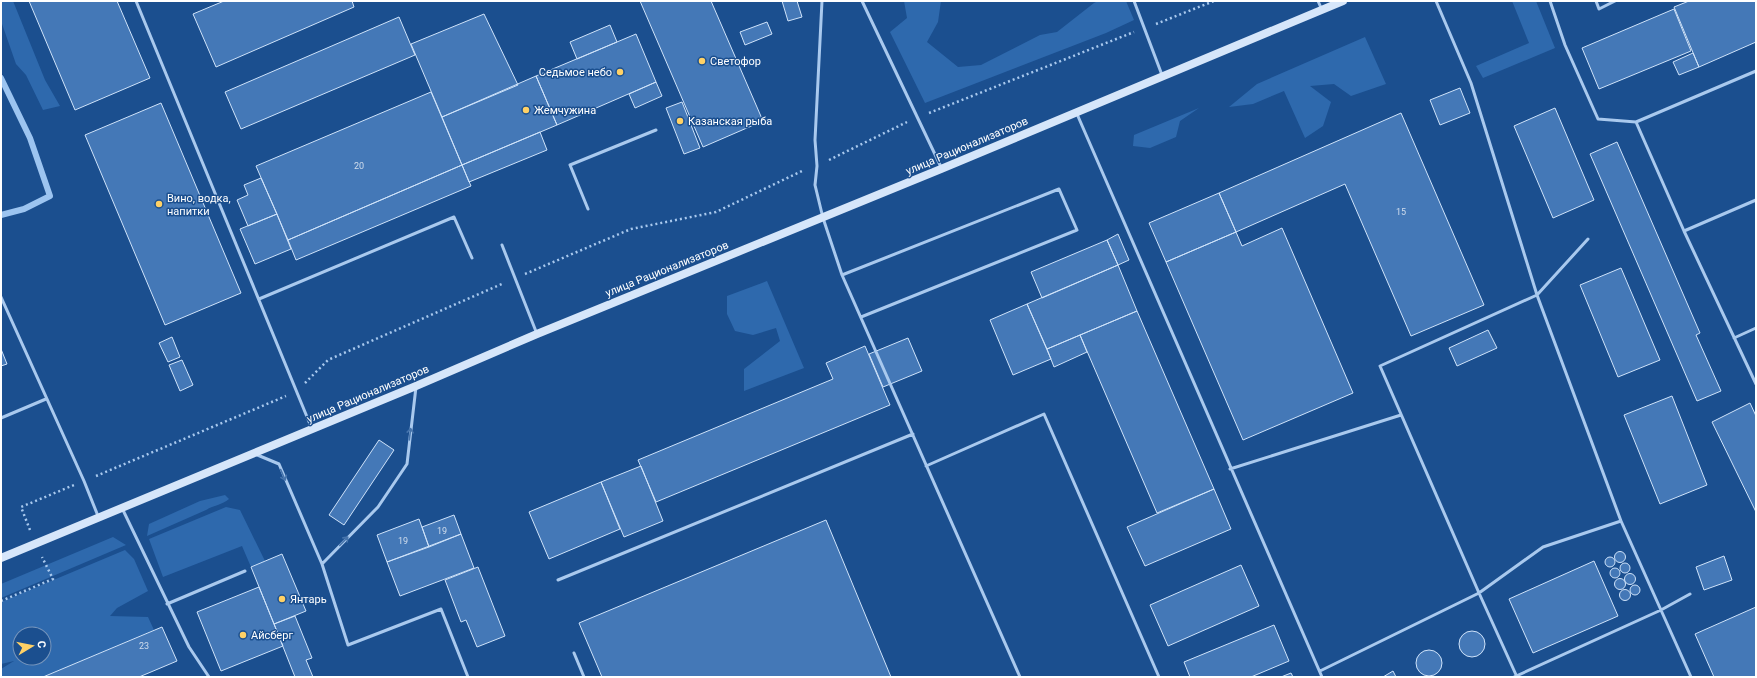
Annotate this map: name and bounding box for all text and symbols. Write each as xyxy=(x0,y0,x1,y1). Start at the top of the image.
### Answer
place label: Светофор xyxy=(710,55,761,68)
marker: Светофор xyxy=(697,56,707,66)
place label: Седьмое небо xyxy=(539,66,612,79)
marker: Седьмое небо xyxy=(615,67,625,77)
place label: Жемчужина xyxy=(534,104,596,117)
marker: Жемчужина xyxy=(521,105,531,115)
street label: улица Рационализаторов xyxy=(904,114,1030,178)
place label: Казанская рыба xyxy=(688,115,772,128)
marker: Казанская рыба xyxy=(675,116,685,126)
house number: 20 xyxy=(354,161,364,171)
place label: Вино, водка, напитки xyxy=(167,192,231,218)
marker: Вино, водка, напитки xyxy=(154,199,164,209)
house number: 15 xyxy=(1396,207,1406,217)
street label: улица Рационализаторов xyxy=(604,238,730,300)
street label: улица Рационализаторов xyxy=(305,362,431,426)
one-way arrow xyxy=(406,428,414,441)
one-way arrow xyxy=(280,468,287,480)
house number: 19 xyxy=(437,526,447,536)
one-way arrow xyxy=(339,536,349,546)
house number: 19 xyxy=(398,536,408,546)
place label: Янтарь xyxy=(290,593,327,606)
marker: Янтарь xyxy=(277,594,287,604)
north arrow xyxy=(12,626,52,666)
place label: Айсберг xyxy=(251,629,293,642)
marker: Айсберг xyxy=(238,630,248,640)
text: С xyxy=(34,640,48,649)
house number: 23 xyxy=(139,641,149,651)

